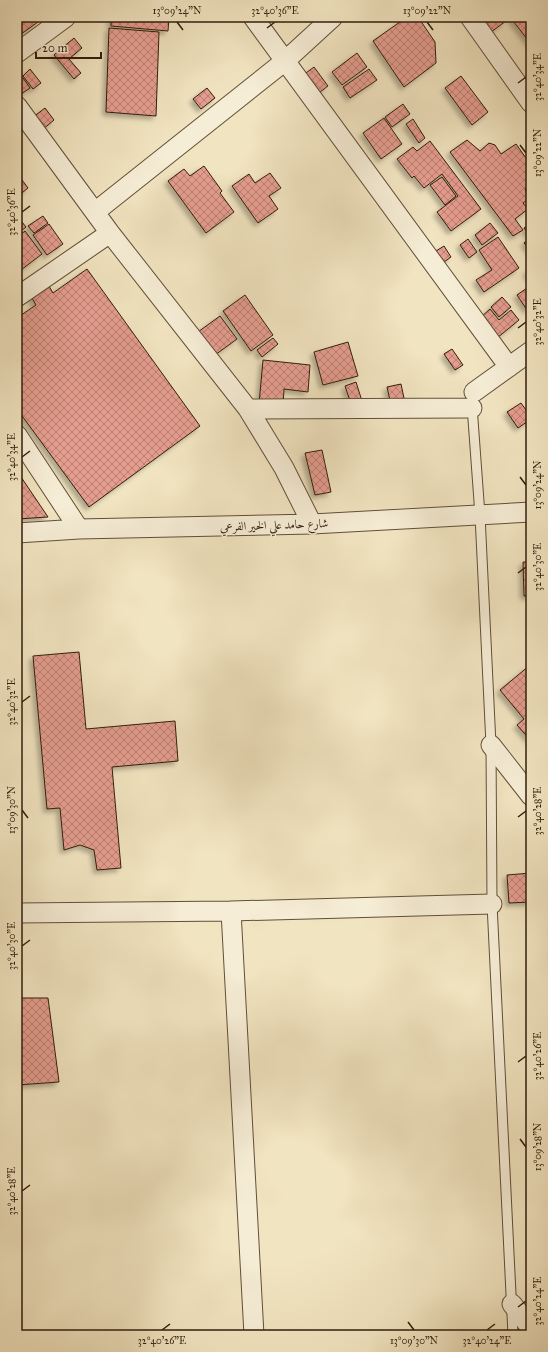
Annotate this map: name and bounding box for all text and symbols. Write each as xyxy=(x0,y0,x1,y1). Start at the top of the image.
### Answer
text: 13°09'24"N xyxy=(153,5,202,17)
text: 32°40'36"E xyxy=(251,5,299,17)
text: 13°09'22"N xyxy=(403,5,452,17)
scale bar xyxy=(36,34,101,60)
text: 20 m xyxy=(42,41,68,55)
text: 32°40'34"E xyxy=(532,53,544,101)
text: 13°09'22"N xyxy=(532,128,544,177)
text: 32°40'36"E xyxy=(6,188,18,236)
text: 32°40'32"E xyxy=(532,298,544,346)
text: 32°40'34"E xyxy=(6,433,18,481)
text: 13°09'24"N xyxy=(532,460,544,509)
street label: شارع حامد علي الخير الفرعي xyxy=(220,516,329,539)
text: 32°40'30"E xyxy=(532,543,544,591)
text: 32°40'32"E xyxy=(6,678,18,726)
text: 13°09'30"N xyxy=(6,785,18,834)
text: 32°40'28"E xyxy=(532,787,544,835)
text: 32°40'30"E xyxy=(6,922,18,970)
text: 32°40'26"E xyxy=(532,1032,544,1080)
text: 13°09'28"N xyxy=(532,1122,544,1171)
text: 32°40'28"E xyxy=(6,1167,18,1215)
text: 32°40'24"E xyxy=(532,1277,544,1325)
text: 32°40'26"E xyxy=(138,1335,186,1347)
text: 13°09'30"N xyxy=(390,1335,439,1347)
text: 32°40'24"E xyxy=(463,1335,511,1347)

